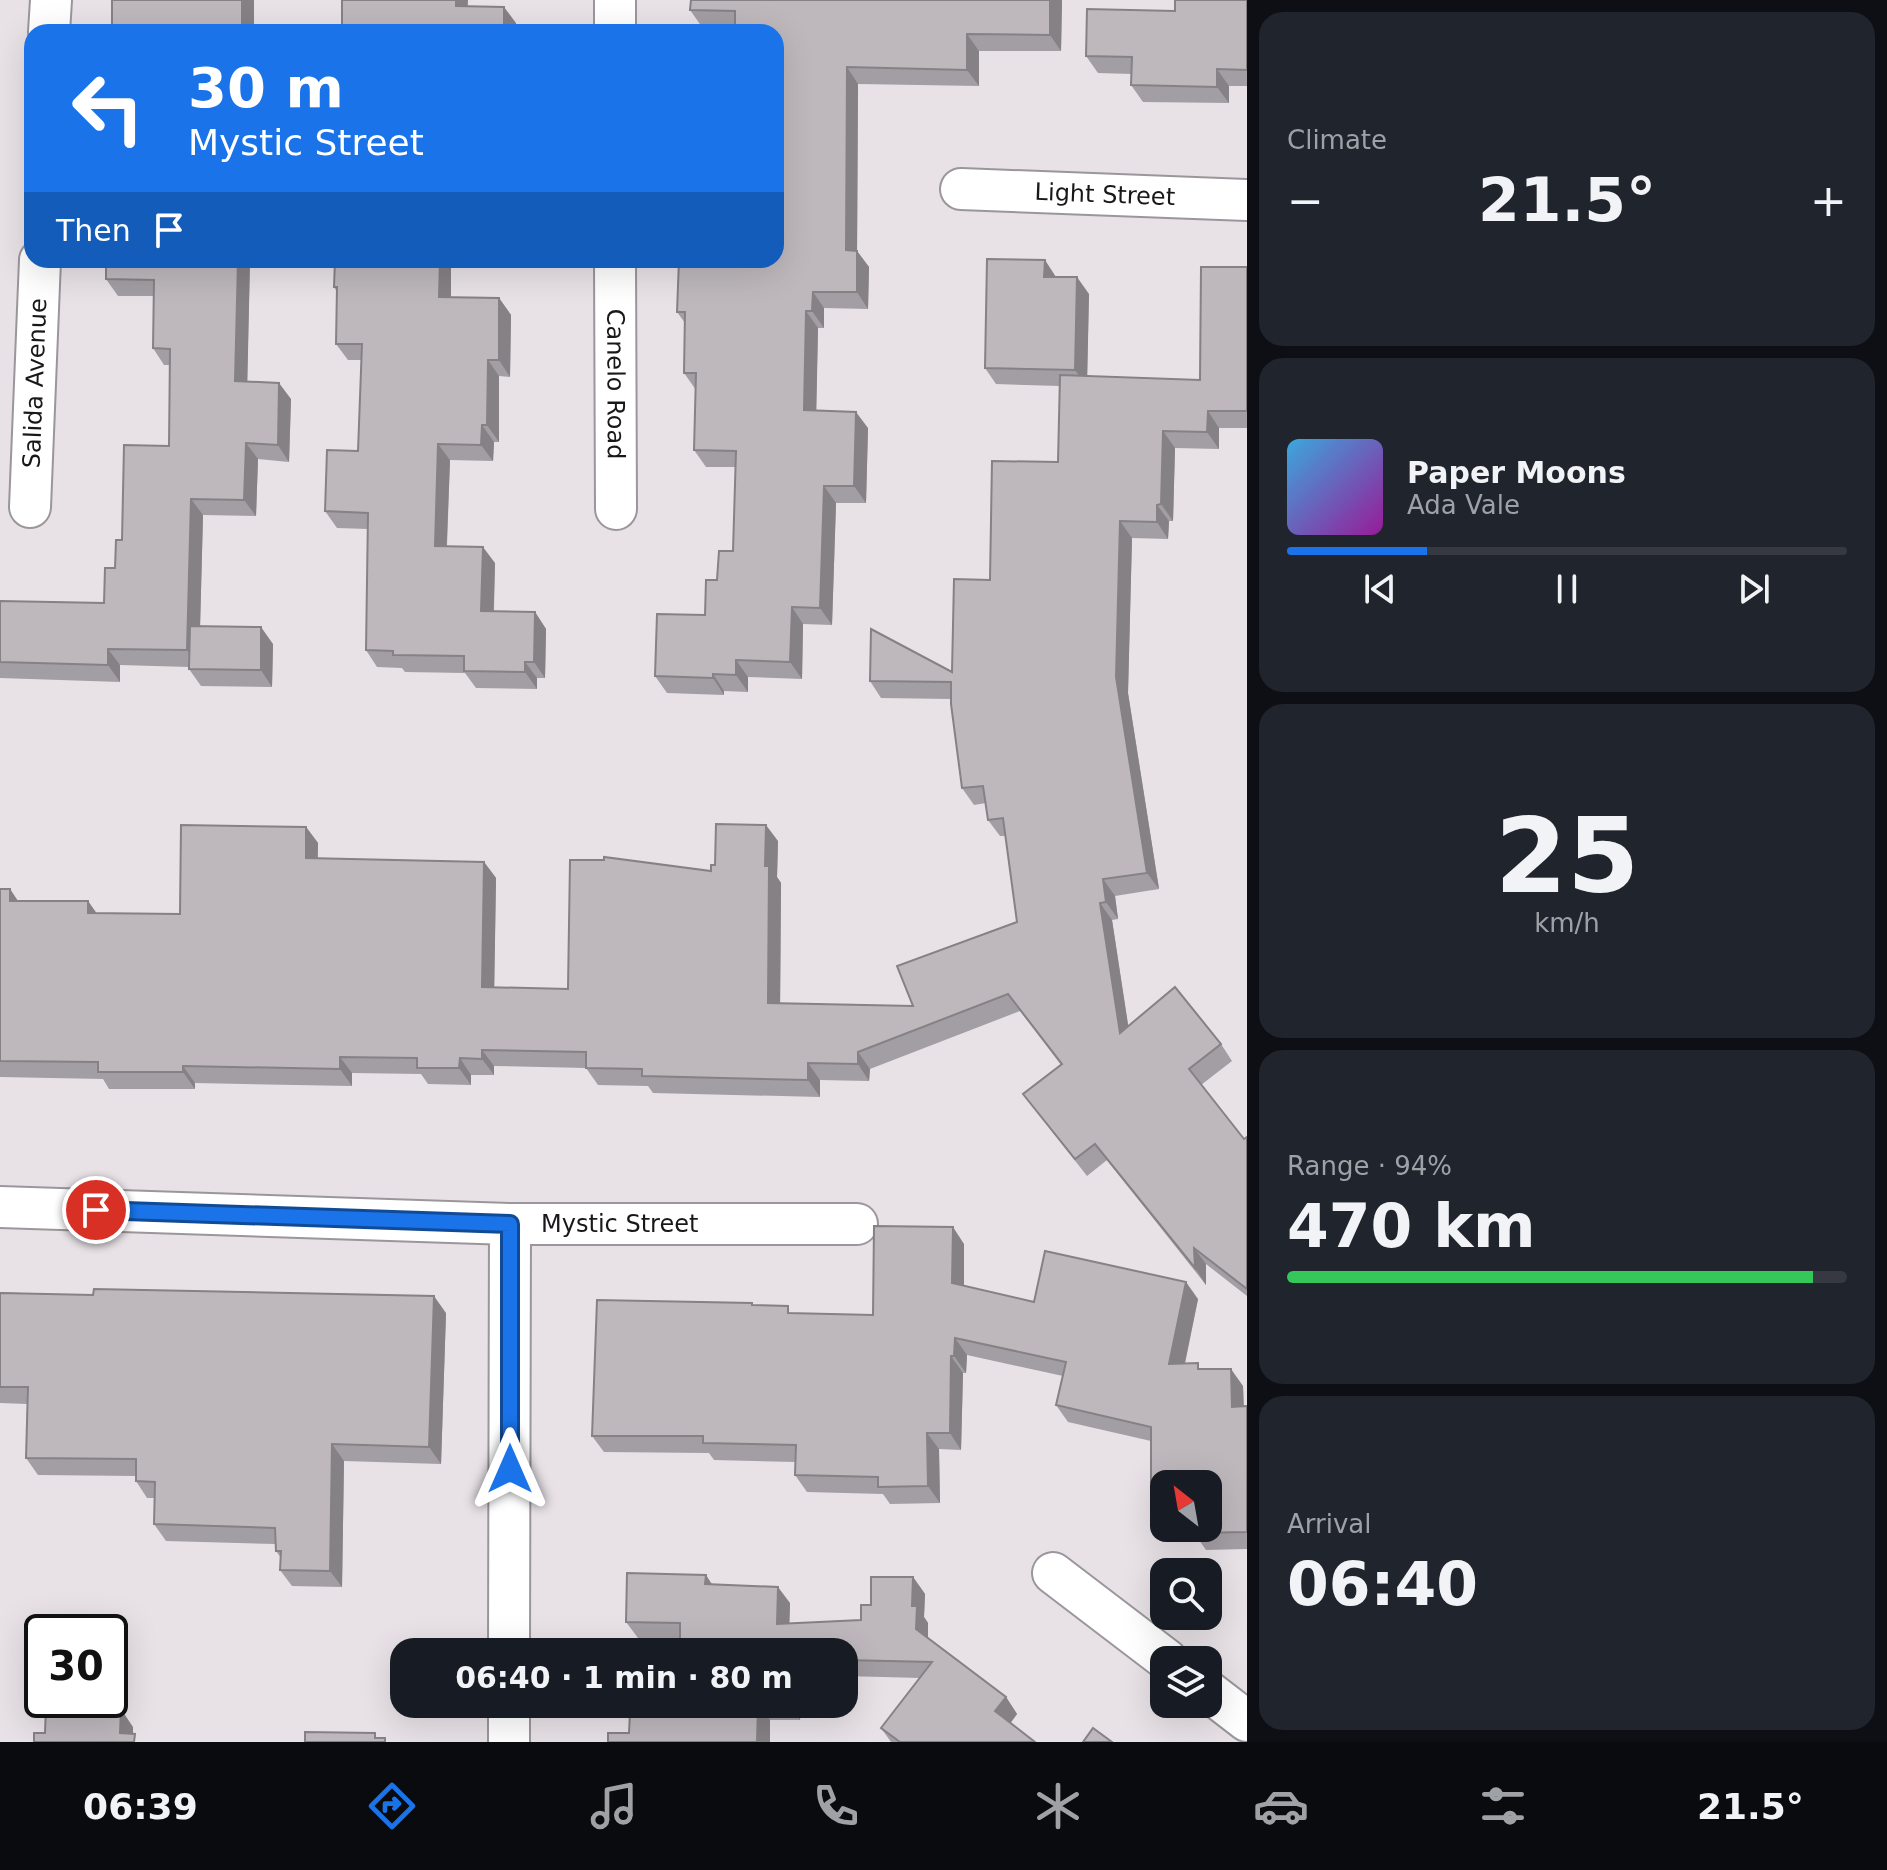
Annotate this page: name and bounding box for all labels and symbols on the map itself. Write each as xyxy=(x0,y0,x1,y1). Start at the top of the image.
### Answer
street label: Light Street xyxy=(1034,178,1176,211)
street label: Salida Avenue xyxy=(18,298,52,469)
street label: Canelo Road xyxy=(601,309,630,459)
pin xyxy=(62,1176,130,1244)
street label: Mystic Street xyxy=(541,1210,698,1238)
position arrow xyxy=(468,1427,552,1511)
north arrow xyxy=(1150,1470,1222,1542)
speed limit sign: 30 xyxy=(24,1614,128,1718)

